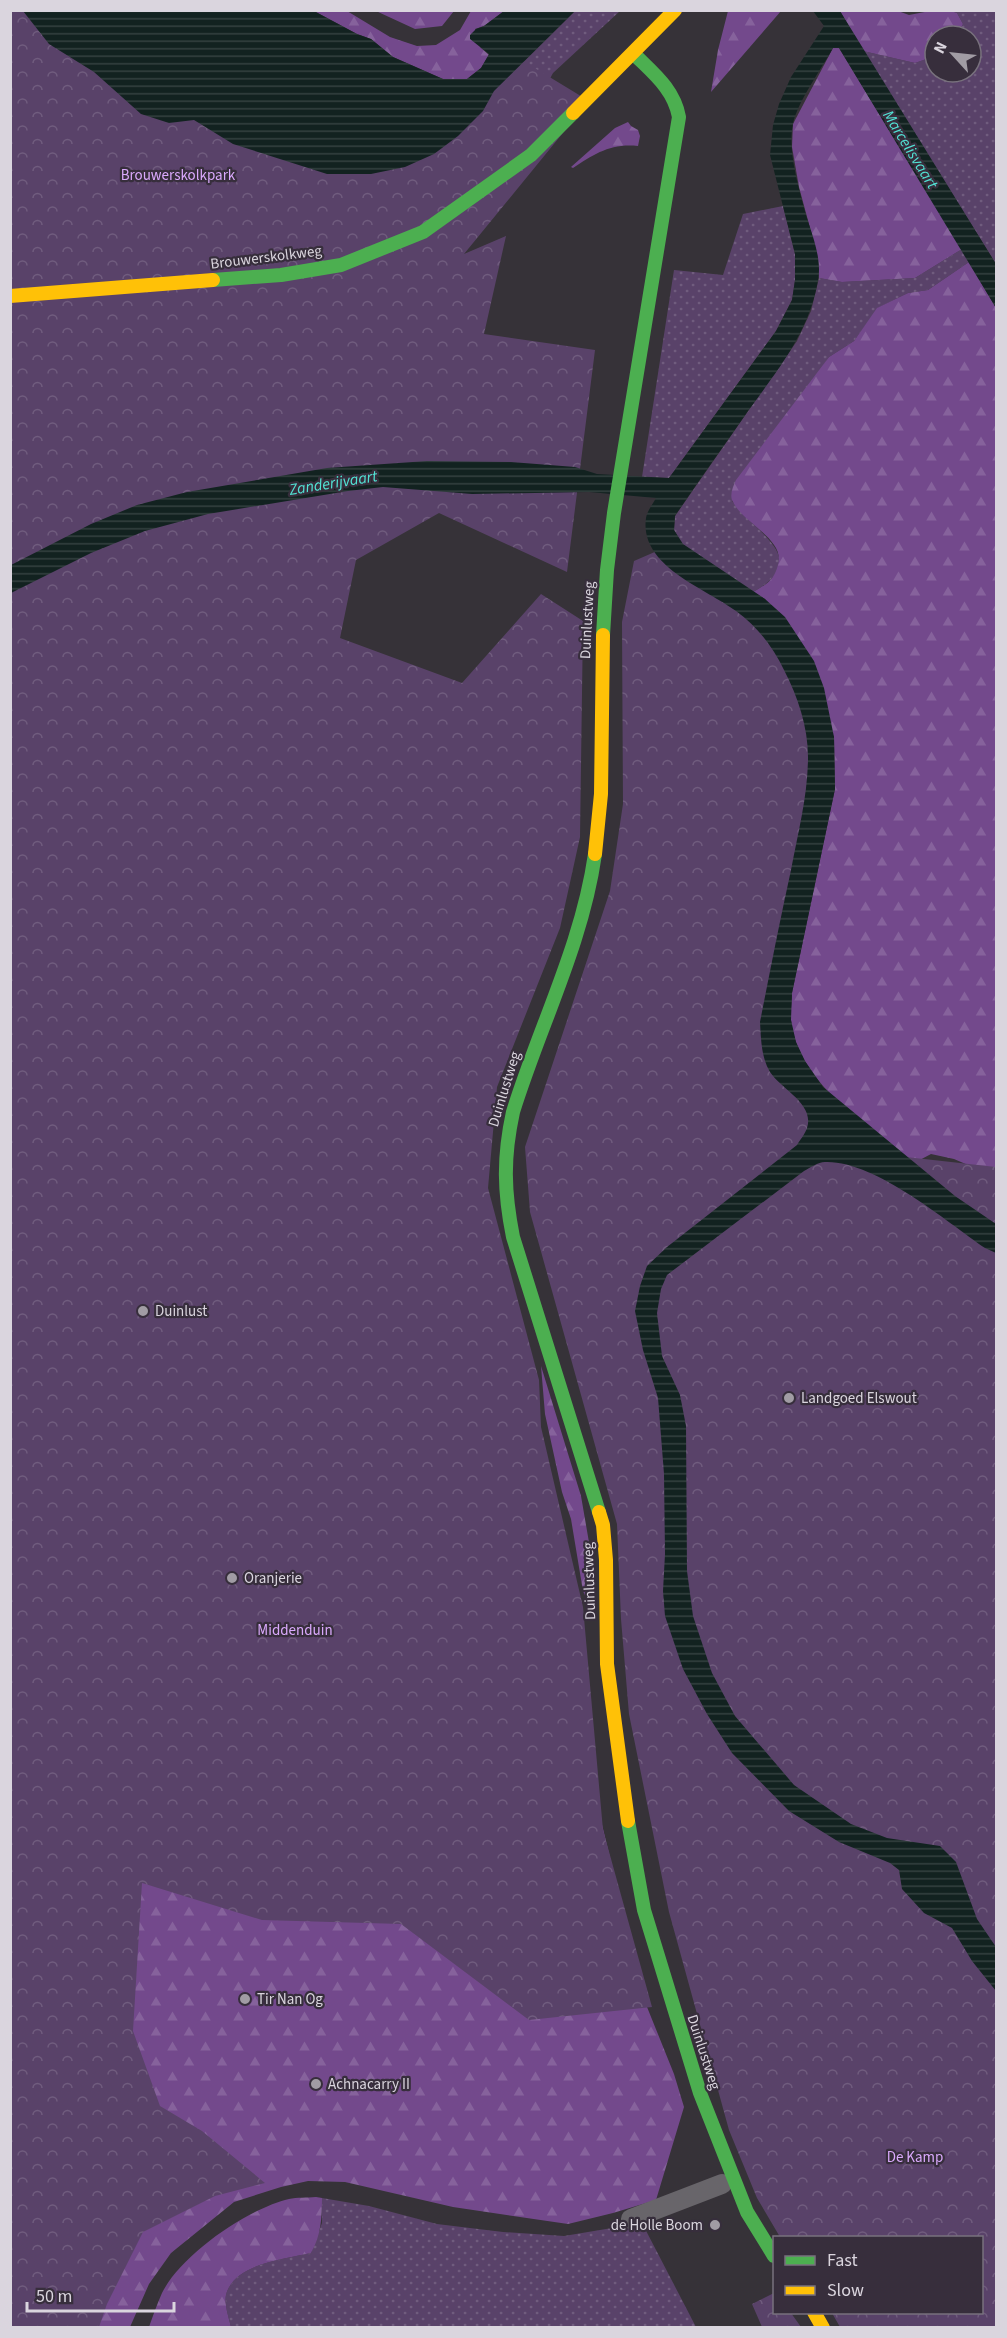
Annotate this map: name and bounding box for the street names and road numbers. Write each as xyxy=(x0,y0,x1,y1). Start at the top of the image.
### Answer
street label: Brouwerskolkweg xyxy=(209,240,323,275)
street label: Duinlustweg xyxy=(575,580,600,659)
street label: Duinlustweg xyxy=(483,1048,526,1129)
street label: Duinlustweg xyxy=(578,1541,601,1620)
street label: Duinlustweg xyxy=(682,2012,726,2093)

